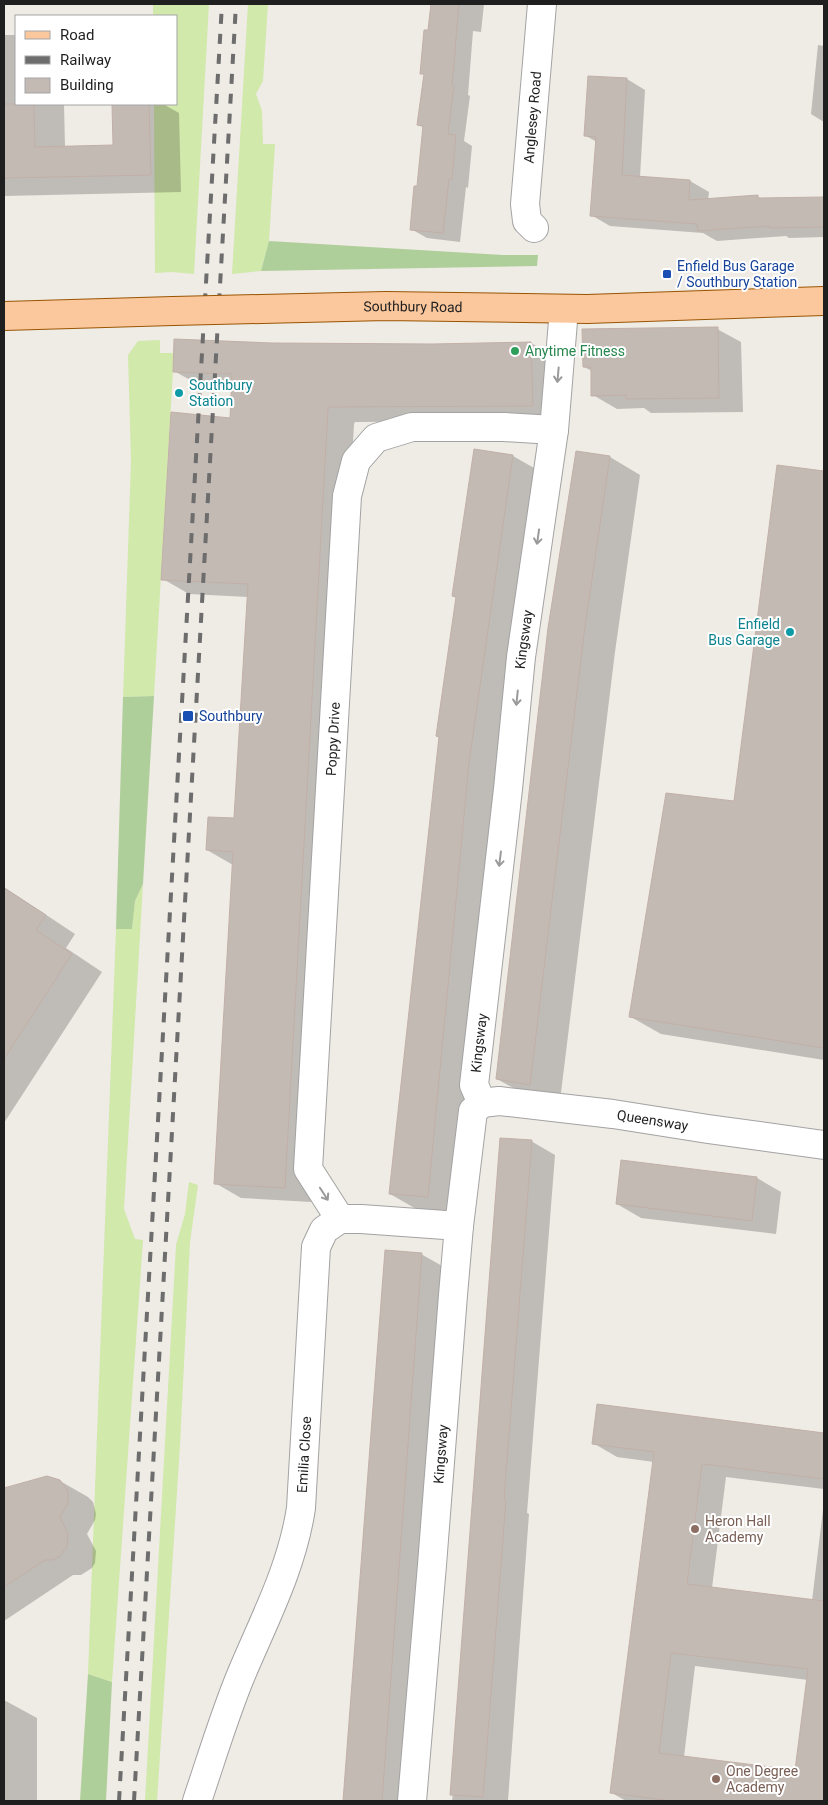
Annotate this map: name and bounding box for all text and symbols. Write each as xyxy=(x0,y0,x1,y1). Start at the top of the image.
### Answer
legend xyxy=(15,15,178,105)
text: Road xyxy=(60,26,94,44)
text: Railway xyxy=(60,51,111,69)
street label: Anglesey Road xyxy=(520,71,544,164)
text: Building xyxy=(60,76,114,94)
place label: Enfield Bus Garage / Southbury Station xyxy=(677,258,797,290)
marker: Enfield Bus Garage / Southbury Station xyxy=(661,268,673,280)
street label: Southbury Road xyxy=(363,298,463,315)
place label: Anytime Fitness xyxy=(525,343,625,359)
marker: Anytime Fitness xyxy=(509,345,521,357)
one-way arrow xyxy=(554,367,563,383)
place label: Southbury Station xyxy=(189,377,253,409)
marker: Southbury Station xyxy=(173,387,185,399)
one-way arrow xyxy=(533,528,543,544)
street label: Kingsway xyxy=(512,608,536,670)
place label: Enfield Bus Garage xyxy=(708,616,780,648)
marker: Enfield Bus Garage xyxy=(784,626,796,638)
one-way arrow xyxy=(512,689,522,705)
street label: Poppy Drive xyxy=(323,702,343,776)
place label: Southbury xyxy=(199,708,263,724)
marker: Southbury xyxy=(181,709,195,723)
one-way arrow xyxy=(494,851,504,867)
street label: Kingsway xyxy=(467,1012,490,1074)
street label: Queensway xyxy=(616,1107,690,1134)
one-way arrow xyxy=(319,1187,329,1201)
street label: Emilia Close xyxy=(294,1416,314,1493)
street label: Kingsway xyxy=(430,1423,451,1485)
place label: Heron Hall Academy xyxy=(705,1513,771,1545)
marker: Heron Hall Academy xyxy=(689,1523,701,1535)
place label: One Degree Academy xyxy=(726,1763,798,1795)
marker: One Degree Academy xyxy=(710,1773,722,1785)

